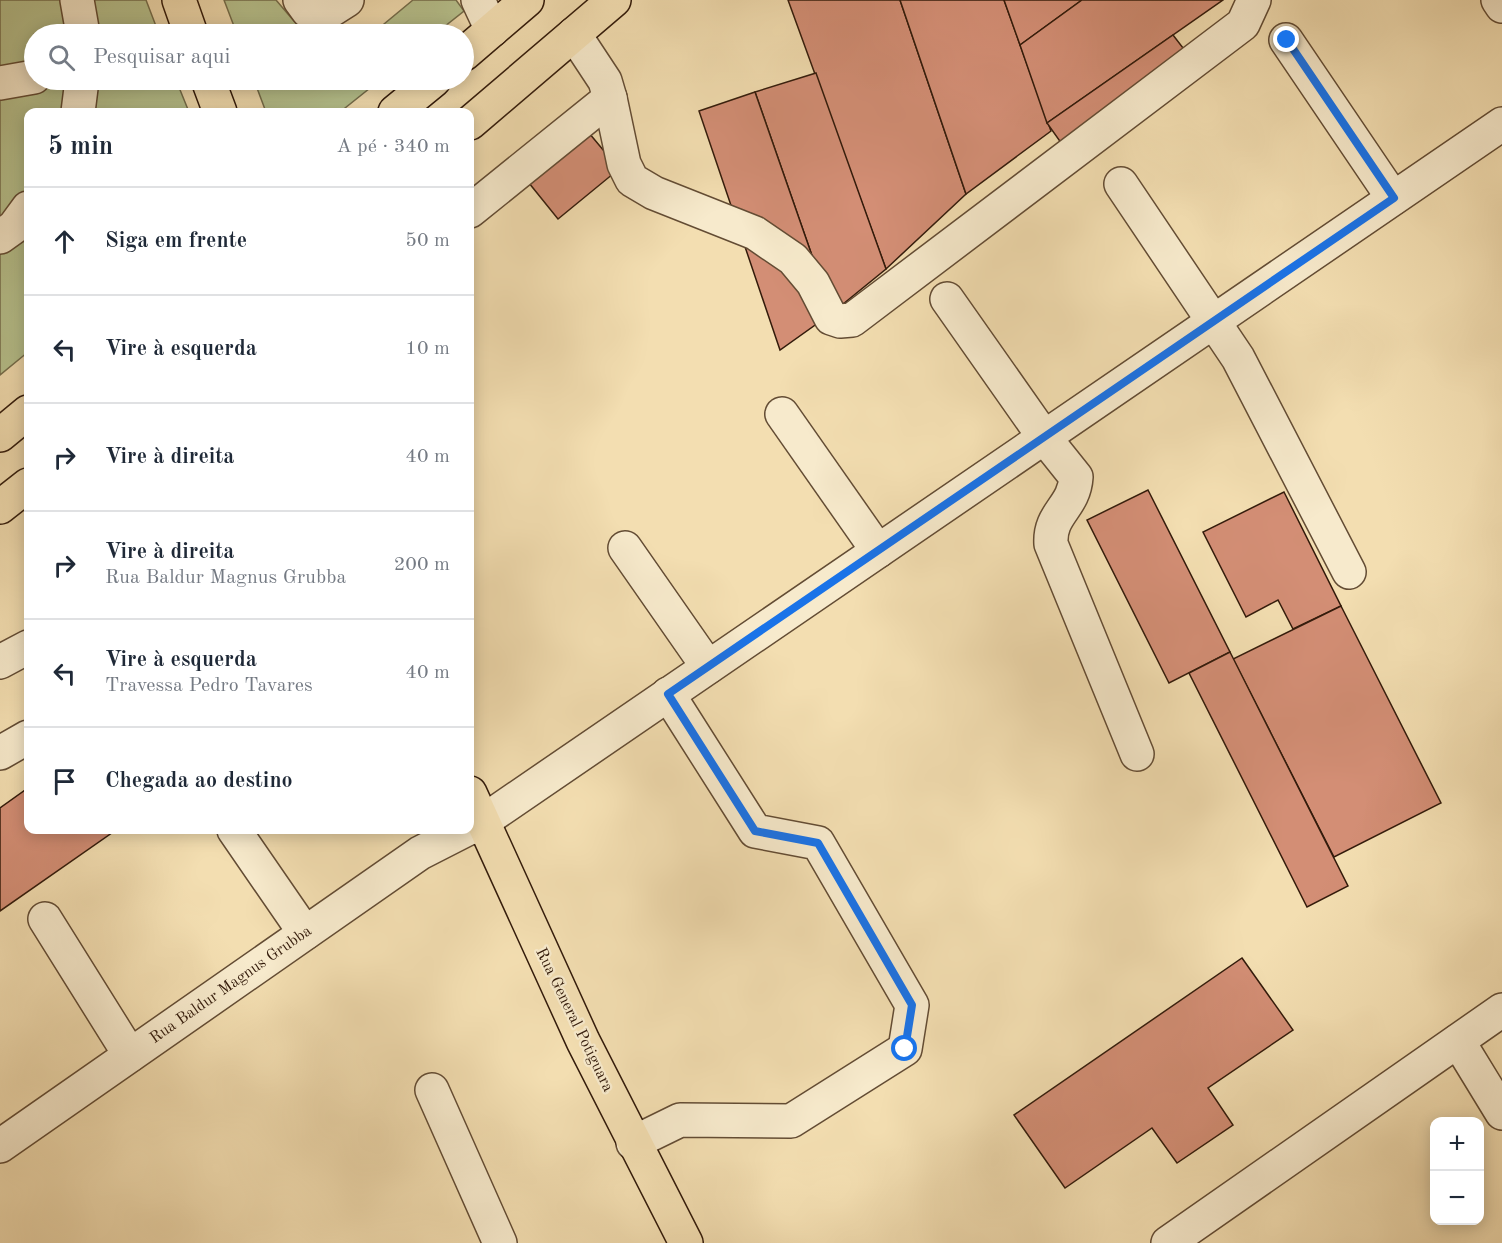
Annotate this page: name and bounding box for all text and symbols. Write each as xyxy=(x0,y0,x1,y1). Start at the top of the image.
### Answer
search box xyxy=(24,24,474,90)
route end xyxy=(1273,26,1299,52)
icon: search xyxy=(45,41,78,74)
text: Pesquisar aqui xyxy=(93,46,230,68)
text: 5 min xyxy=(48,134,113,160)
text: A pé · 340 m xyxy=(336,137,450,157)
icon: ahead xyxy=(48,225,81,258)
text: Siga em frente xyxy=(105,230,247,252)
text: 50 m xyxy=(405,231,450,251)
icon: left xyxy=(48,333,81,366)
text: Vire à esquerda xyxy=(105,338,257,360)
text: 10 m xyxy=(405,339,450,359)
icon: right xyxy=(48,441,81,474)
text: Vire à direita xyxy=(105,446,235,468)
text: 40 m xyxy=(405,447,450,467)
text: Vire à direita xyxy=(105,541,235,563)
icon: right xyxy=(48,549,81,582)
text: 200 m xyxy=(394,555,450,575)
text: Rua Baldur Magnus Grubba xyxy=(105,568,346,588)
text: Vire à esquerda xyxy=(105,649,257,671)
icon: left xyxy=(48,657,81,690)
text: 40 m xyxy=(405,663,450,683)
text: Travessa Pedro Tavares xyxy=(105,676,313,696)
icon: arrive xyxy=(48,765,81,798)
text: Chegada ao destino xyxy=(105,770,293,792)
street label: Rua Baldur Magnus Grubba xyxy=(147,923,315,1047)
street label: Rua General Potiguara xyxy=(532,945,616,1095)
route start xyxy=(891,1035,917,1061)
map controls xyxy=(1430,1117,1484,1225)
button: + xyxy=(1430,1117,1484,1171)
button: − xyxy=(1430,1171,1484,1225)

